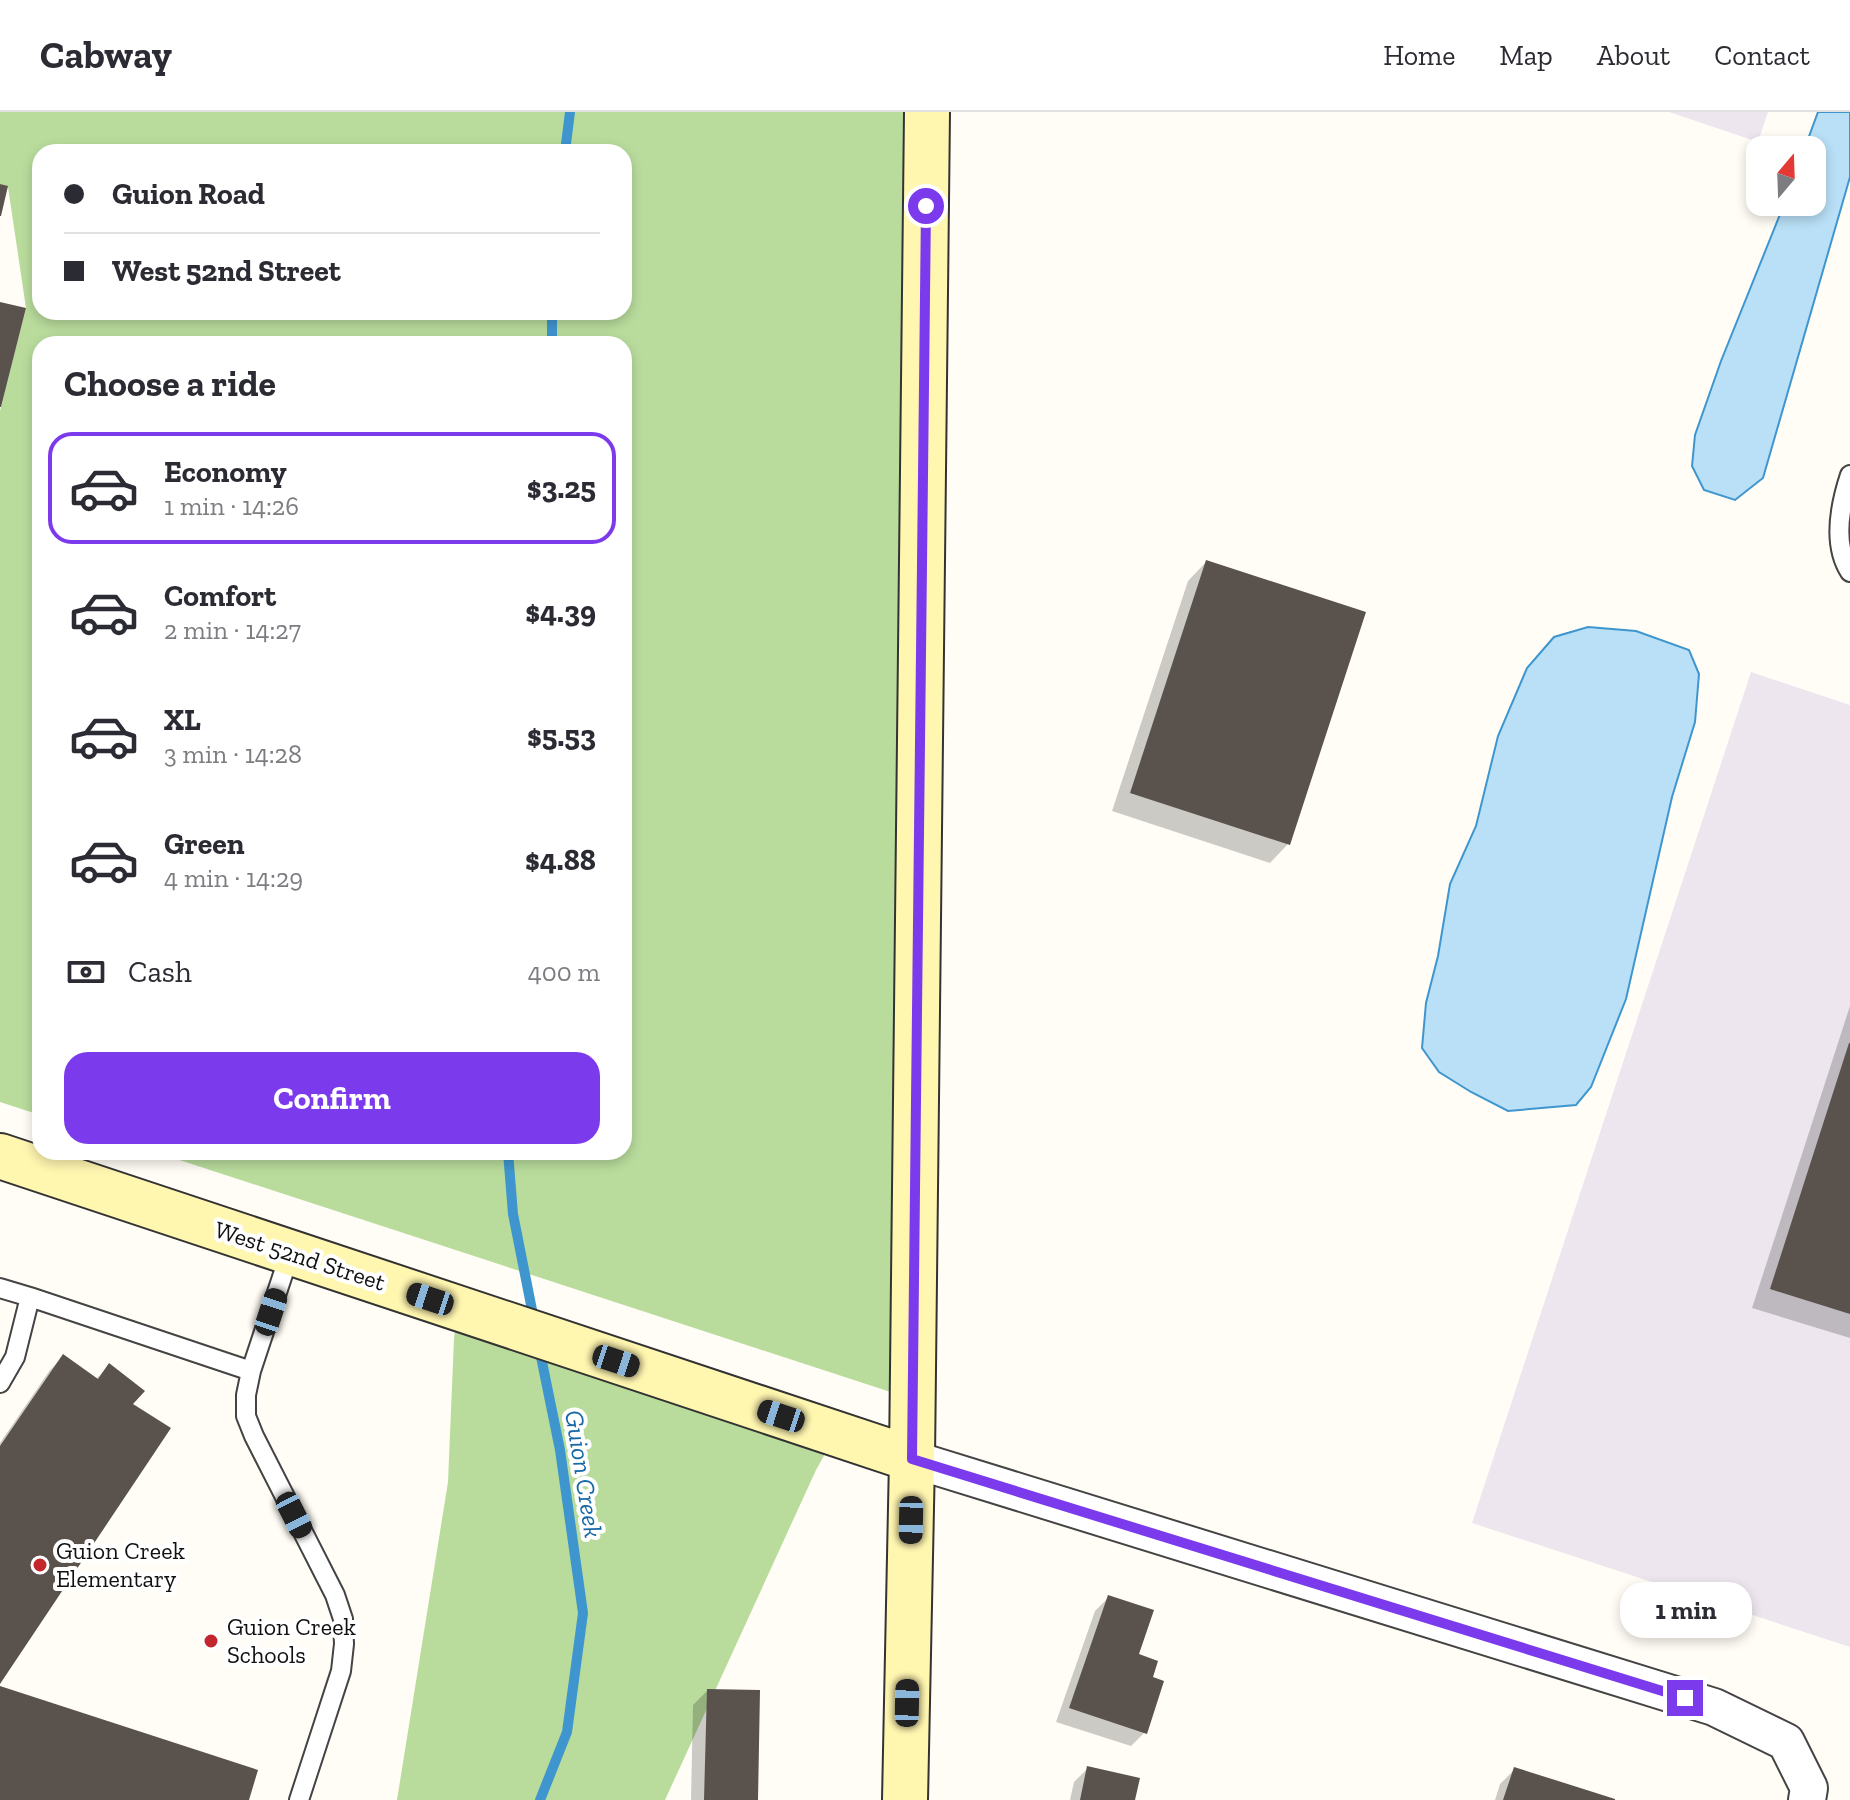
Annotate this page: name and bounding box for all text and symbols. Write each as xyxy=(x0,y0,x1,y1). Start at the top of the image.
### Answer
text: Cabway xyxy=(40,32,172,78)
text: Home xyxy=(1383,39,1455,72)
text: Map xyxy=(1499,39,1553,72)
text: About xyxy=(1597,39,1670,72)
text: Contact xyxy=(1714,39,1810,72)
north arrow xyxy=(1746,136,1826,216)
map controls xyxy=(1746,136,1826,216)
text: Guion Road xyxy=(112,176,265,212)
route start xyxy=(908,188,944,224)
text: West 52nd Street xyxy=(112,253,341,289)
text: Choose a ride xyxy=(64,362,276,405)
icon: car xyxy=(68,452,140,524)
text: Economy xyxy=(164,454,287,490)
text: $3.25 xyxy=(527,470,596,506)
text: 1 min · 14:26 xyxy=(164,490,299,522)
icon: car xyxy=(68,576,140,648)
text: Comfort xyxy=(164,578,276,614)
text: $4.39 xyxy=(525,594,596,630)
text: 2 min · 14:27 xyxy=(164,614,301,646)
icon: car xyxy=(68,700,140,772)
text: XL xyxy=(164,702,201,738)
text: $5.53 xyxy=(527,718,596,754)
text: 3 min · 14:28 xyxy=(164,738,302,770)
icon: car xyxy=(68,824,140,896)
text: Green xyxy=(164,826,244,862)
text: $4.88 xyxy=(525,842,596,878)
text: 4 min · 14:29 xyxy=(164,862,303,894)
icon: cash xyxy=(64,950,108,994)
text: Cash xyxy=(128,954,192,990)
text: 400 m xyxy=(528,956,600,988)
button: Confirm xyxy=(64,1052,600,1144)
street label: West 52nd Street xyxy=(211,1214,389,1297)
car xyxy=(403,1280,457,1318)
car xyxy=(252,1285,290,1339)
car xyxy=(589,1342,643,1380)
car xyxy=(754,1397,808,1435)
water label: Guion Creek xyxy=(558,1408,610,1540)
car xyxy=(272,1488,316,1542)
car xyxy=(899,1496,923,1544)
place label: Guion Creek Elementary xyxy=(56,1536,185,1593)
marker: Guion Creek Elementary xyxy=(31,1556,49,1574)
callout: 1 min xyxy=(1619,1582,1751,1638)
text: 1 min xyxy=(1655,1594,1717,1626)
place label: Guion Creek Schools xyxy=(227,1612,356,1669)
marker: Guion Creek Schools xyxy=(202,1632,220,1650)
car xyxy=(895,1679,919,1727)
route end xyxy=(1667,1680,1703,1716)

